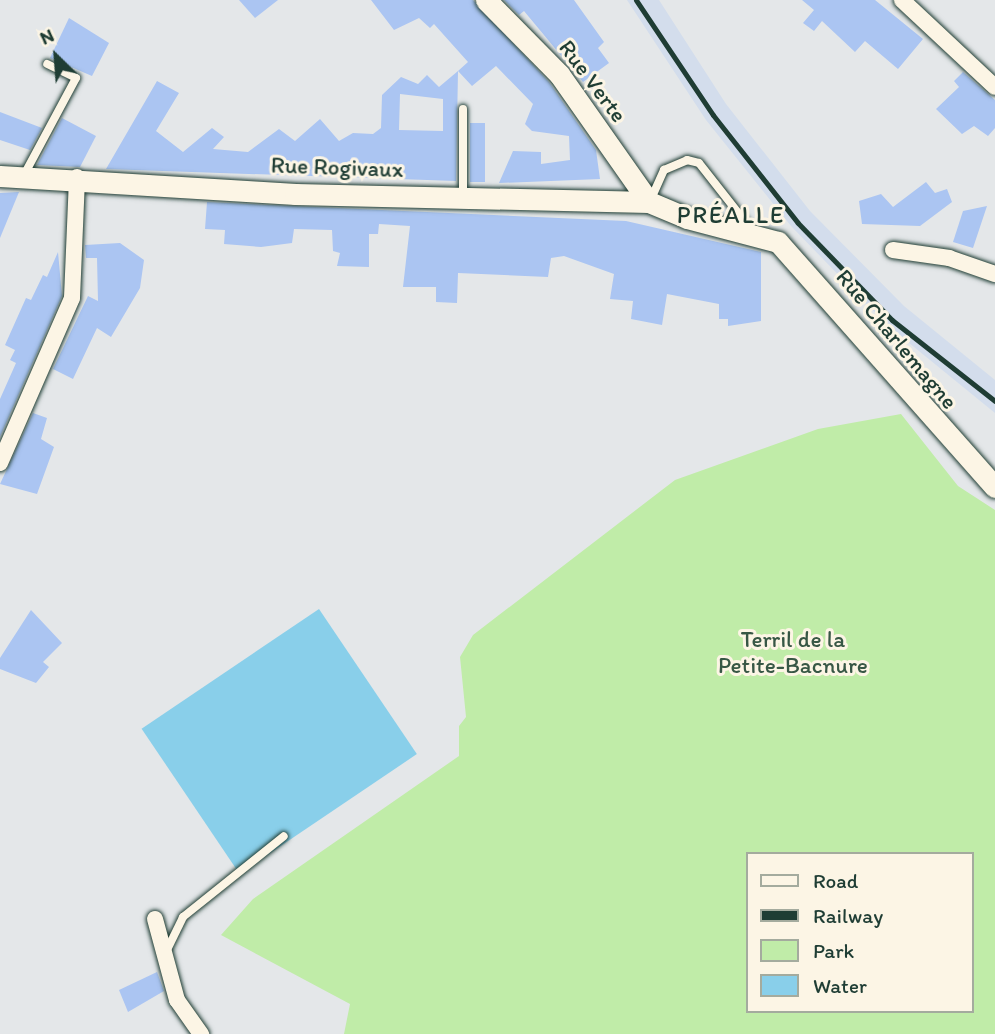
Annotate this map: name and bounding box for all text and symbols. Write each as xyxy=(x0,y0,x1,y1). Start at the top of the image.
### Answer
north arrow xyxy=(21,21,91,91)
text: N xyxy=(36,23,58,50)
street label: Rue Verte xyxy=(553,35,633,127)
street label: Rue Rogivaux xyxy=(270,151,404,183)
district label: PRÉALLE xyxy=(677,201,785,229)
street label: Rue Charlemagne xyxy=(830,263,964,415)
park label: Terril de la Petite-Bacnure xyxy=(718,625,868,679)
legend xyxy=(746,852,974,1013)
text: Road xyxy=(813,868,858,893)
text: Railway xyxy=(813,903,883,928)
text: Park xyxy=(813,938,854,963)
text: Water xyxy=(813,973,867,998)

